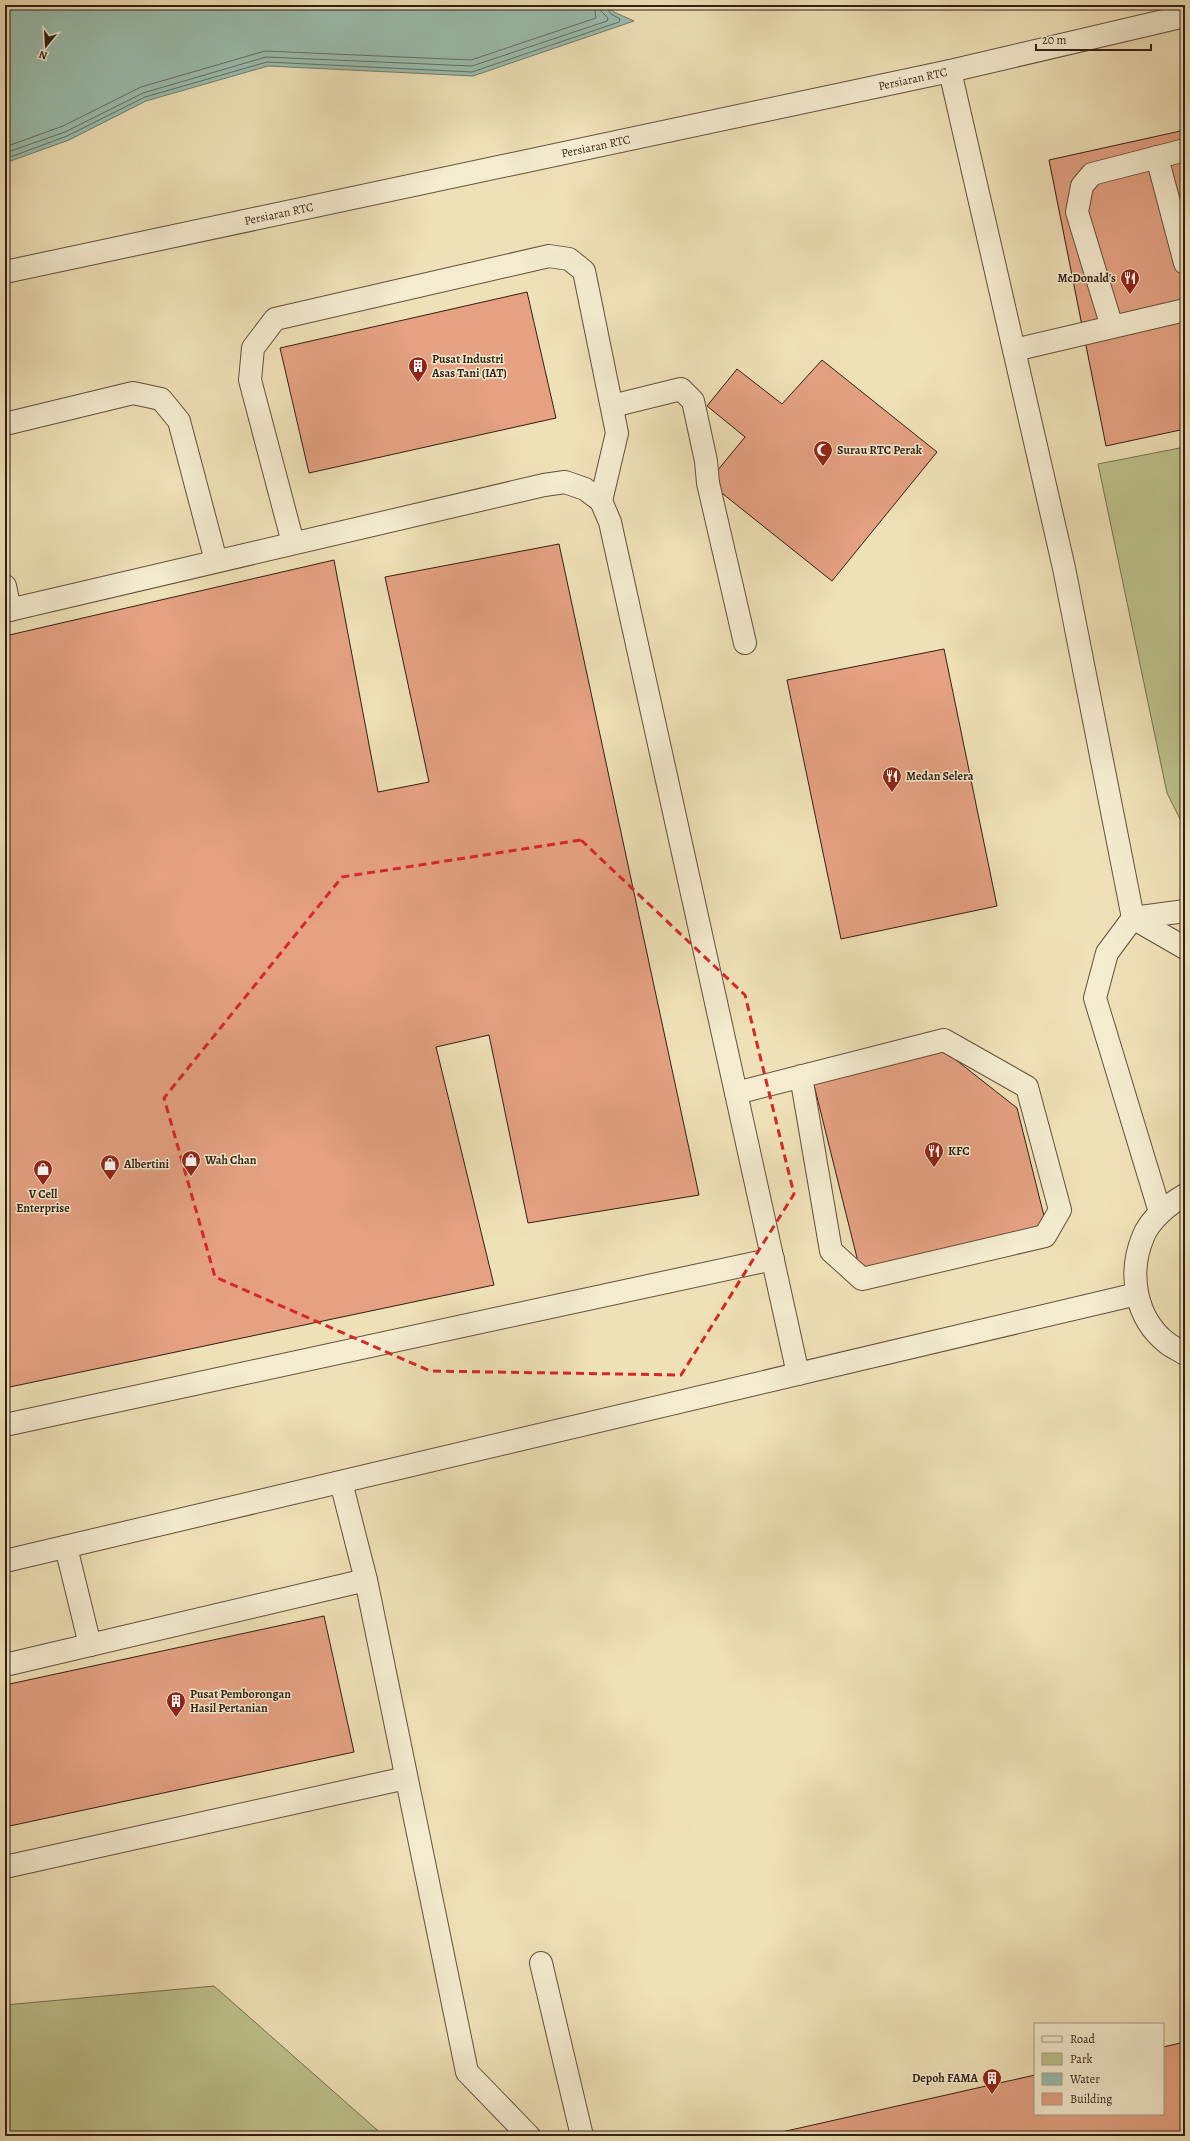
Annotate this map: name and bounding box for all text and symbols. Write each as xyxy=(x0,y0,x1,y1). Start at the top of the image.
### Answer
north arrow xyxy=(26,26,66,66)
scale bar xyxy=(1036,26,1151,52)
text: 20 m xyxy=(1042,32,1066,48)
text: N xyxy=(37,47,49,63)
street label: Persiaran RTC xyxy=(877,64,949,94)
street label: Persiaran RTC xyxy=(560,131,632,161)
street label: Persiaran RTC xyxy=(243,199,315,229)
restaurant icon: McDonald's xyxy=(1119,267,1141,295)
place label: McDonald's xyxy=(1058,270,1116,286)
place label: Pusat Industri Asas Tani (IAT) xyxy=(431,351,507,381)
building icon: Pusat Industri Asas Tani (IAT) xyxy=(407,355,429,383)
mosque icon: Surau RTC Perak xyxy=(812,439,834,467)
place label: Surau RTC Perak xyxy=(837,442,923,458)
restaurant icon: Medan Selera xyxy=(881,765,903,793)
place label: Medan Selera xyxy=(906,768,974,784)
restaurant icon: KFC xyxy=(923,1140,945,1168)
place label: KFC xyxy=(948,1143,970,1159)
shop icon: Wah Chan xyxy=(180,1149,202,1177)
place label: Wah Chan xyxy=(204,1152,257,1168)
shop icon: Albertini xyxy=(99,1153,121,1181)
place label: Albertini xyxy=(123,1156,169,1172)
shop icon: V Cell Enterprise xyxy=(32,1158,54,1186)
place label: V Cell Enterprise xyxy=(16,1186,70,1216)
place label: Pusat Pemborongan Hasil Pertanian xyxy=(190,1686,291,1716)
building icon: Pusat Pemborongan Hasil Pertanian xyxy=(165,1690,187,1718)
legend xyxy=(1034,2023,1164,2115)
text: Road xyxy=(1070,2031,1096,2047)
text: Park xyxy=(1070,2051,1093,2067)
building icon: Depoh FAMA xyxy=(981,2067,1003,2095)
place label: Depoh FAMA xyxy=(912,2070,978,2086)
text: Water xyxy=(1069,2071,1100,2087)
text: Building xyxy=(1070,2091,1112,2107)

